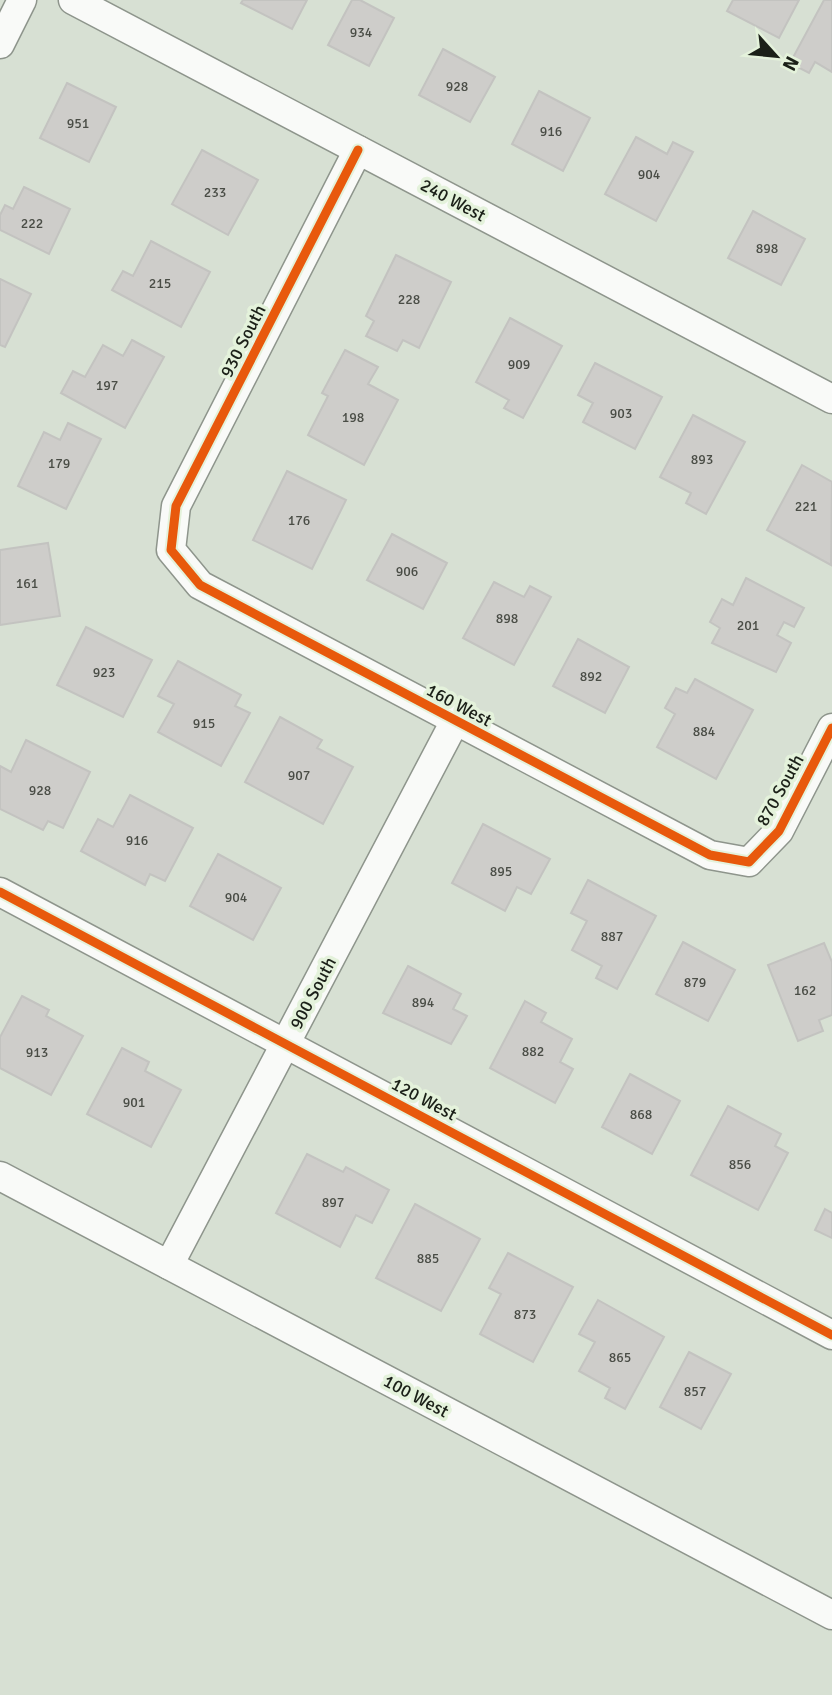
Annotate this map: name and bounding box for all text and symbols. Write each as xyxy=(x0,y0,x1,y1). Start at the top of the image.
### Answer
north arrow xyxy=(741,21,811,91)
house number: 934 xyxy=(350,24,373,41)
text: N xyxy=(777,52,804,75)
house number: 928 xyxy=(446,78,468,95)
house number: 951 xyxy=(67,115,89,132)
house number: 916 xyxy=(540,123,562,140)
house number: 904 xyxy=(638,166,661,183)
street label: 240 West xyxy=(417,174,489,226)
house number: 233 xyxy=(204,184,226,201)
house number: 222 xyxy=(21,215,43,232)
house number: 898 xyxy=(756,240,778,257)
house number: 215 xyxy=(149,275,171,292)
house number: 228 xyxy=(398,291,420,308)
street label: 930 South xyxy=(215,301,271,381)
house number: 909 xyxy=(508,356,530,373)
house number: 197 xyxy=(96,377,118,394)
house number: 903 xyxy=(610,405,632,422)
house number: 198 xyxy=(342,409,364,426)
house number: 893 xyxy=(691,451,713,468)
house number: 179 xyxy=(48,455,70,472)
house number: 221 xyxy=(795,498,817,515)
house number: 176 xyxy=(288,512,310,529)
house number: 906 xyxy=(396,563,418,580)
house number: 161 xyxy=(16,575,38,592)
house number: 898 xyxy=(496,610,518,627)
house number: 201 xyxy=(737,617,759,634)
house number: 923 xyxy=(93,664,115,681)
house number: 892 xyxy=(580,668,602,685)
street label: 160 West xyxy=(423,679,495,731)
house number: 915 xyxy=(193,715,215,732)
house number: 884 xyxy=(693,723,716,740)
street label: 870 South xyxy=(751,750,809,830)
house number: 907 xyxy=(288,767,310,784)
house number: 928 xyxy=(29,782,51,799)
house number: 916 xyxy=(126,832,148,849)
house number: 895 xyxy=(490,863,512,880)
house number: 904 xyxy=(225,889,248,906)
house number: 887 xyxy=(601,928,623,945)
street label: 900 South xyxy=(285,953,341,1033)
house number: 879 xyxy=(684,974,706,991)
house number: 162 xyxy=(794,982,816,999)
house number: 894 xyxy=(412,994,435,1011)
house number: 882 xyxy=(522,1043,544,1060)
house number: 913 xyxy=(26,1044,48,1061)
street label: 120 West xyxy=(388,1073,460,1125)
house number: 901 xyxy=(123,1094,145,1111)
house number: 868 xyxy=(630,1106,652,1123)
house number: 856 xyxy=(729,1156,751,1173)
house number: 897 xyxy=(322,1194,344,1211)
house number: 885 xyxy=(417,1250,439,1267)
house number: 873 xyxy=(514,1306,536,1323)
house number: 865 xyxy=(609,1349,631,1366)
street label: 100 West xyxy=(380,1370,452,1422)
house number: 857 xyxy=(684,1383,706,1400)

